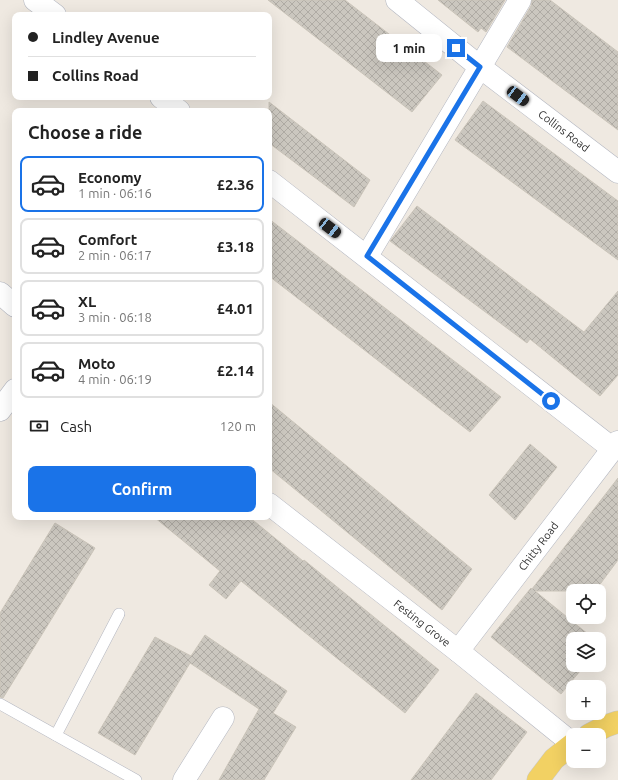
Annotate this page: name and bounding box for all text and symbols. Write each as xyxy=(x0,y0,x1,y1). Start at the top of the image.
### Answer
text: Lindley Avenue xyxy=(52,29,160,46)
callout: 1 min xyxy=(376,34,442,62)
route end xyxy=(447,39,465,57)
text: 1 min xyxy=(393,41,425,55)
text: Collins Road xyxy=(52,67,139,84)
car xyxy=(505,84,531,108)
street label: Collins Road xyxy=(536,108,592,154)
text: Choose a ride xyxy=(28,122,142,142)
icon: car xyxy=(30,166,66,202)
text: Economy xyxy=(78,169,142,186)
text: £2.36 xyxy=(216,176,254,193)
text: 1 min · 06:16 xyxy=(78,186,152,200)
car xyxy=(317,216,343,240)
icon: car xyxy=(30,228,66,264)
text: Comfort xyxy=(78,231,137,248)
text: £3.18 xyxy=(216,238,254,255)
text: 2 min · 06:17 xyxy=(78,248,152,262)
icon: car xyxy=(30,290,66,326)
text: XL xyxy=(78,293,96,310)
text: £4.01 xyxy=(216,300,254,317)
text: 3 min · 06:18 xyxy=(78,310,152,324)
icon: car xyxy=(30,352,66,388)
text: Moto xyxy=(78,355,116,372)
text: £2.14 xyxy=(216,362,254,379)
text: 4 min · 06:19 xyxy=(78,372,152,386)
route start xyxy=(542,392,560,410)
icon: cash xyxy=(28,415,50,437)
text: Cash xyxy=(60,418,92,435)
text: 120 m xyxy=(220,419,256,433)
button: Confirm xyxy=(28,466,256,512)
street label: Chitty Road xyxy=(516,520,561,573)
map controls xyxy=(566,584,606,768)
button: locate xyxy=(566,584,606,624)
street label: Festing Grove xyxy=(392,597,453,649)
button: layers xyxy=(566,632,606,672)
button: + xyxy=(566,680,606,720)
button: − xyxy=(566,728,606,768)

